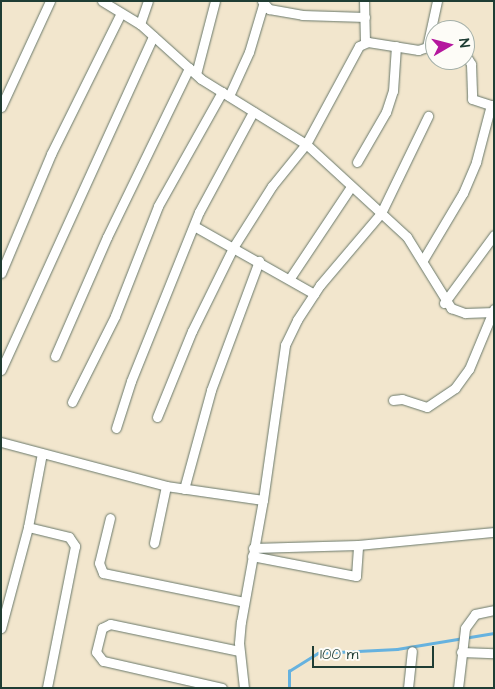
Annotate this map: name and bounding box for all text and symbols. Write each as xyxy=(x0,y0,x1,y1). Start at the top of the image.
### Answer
north arrow xyxy=(425,20,475,70)
text: N xyxy=(453,37,474,49)
scale bar xyxy=(315,636,438,668)
text: 100 m xyxy=(320,644,359,665)

